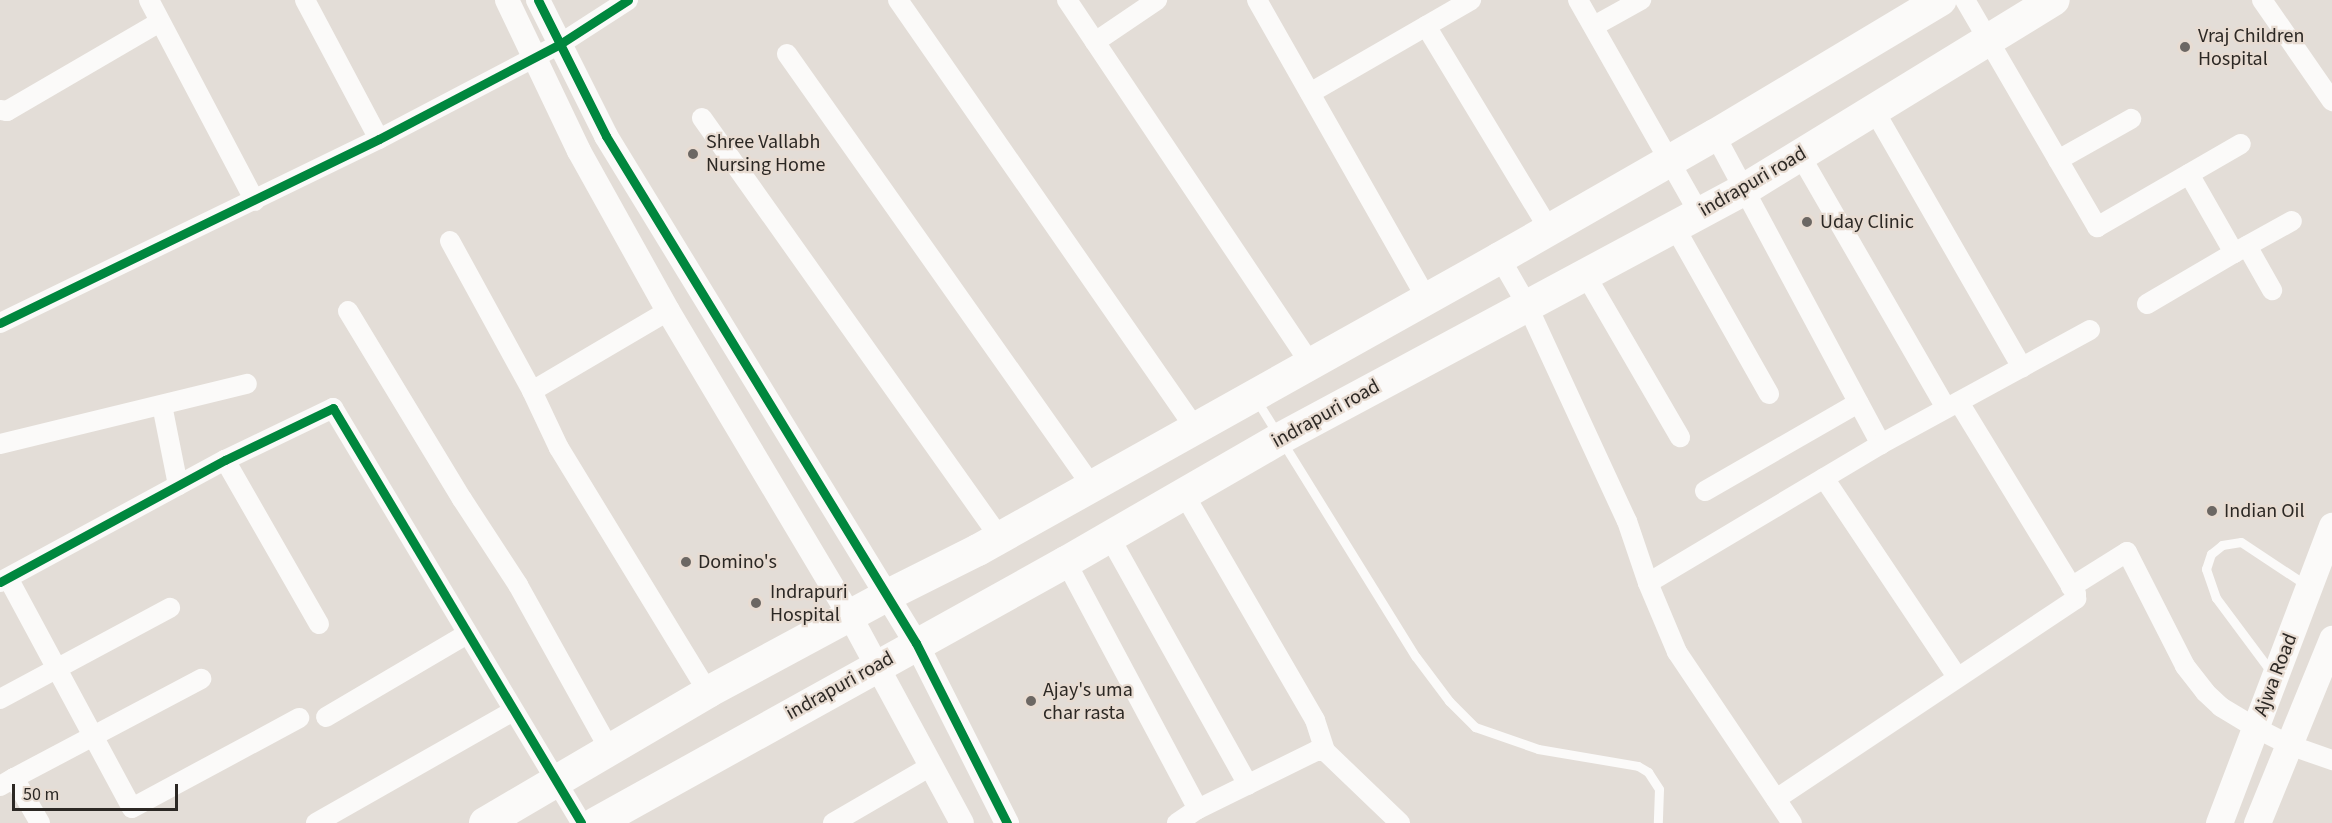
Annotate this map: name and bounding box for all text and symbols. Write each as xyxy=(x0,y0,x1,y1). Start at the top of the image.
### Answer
place label: Vraj Children Hospital xyxy=(2198,24,2304,71)
marker: Vraj Children Hospital xyxy=(2176,38,2194,56)
place label: Shree Vallabh Nursing Home xyxy=(706,130,825,177)
street label: indrapuri road xyxy=(1695,142,1811,222)
marker: Shree Vallabh Nursing Home xyxy=(684,145,702,163)
place label: Uday Clinic xyxy=(1820,210,1914,234)
marker: Uday Clinic xyxy=(1798,213,1816,231)
street label: indrapuri road xyxy=(1268,374,1384,454)
place label: Indian Oil xyxy=(2224,499,2305,523)
marker: Indian Oil xyxy=(2205,504,2219,518)
place label: Domino's xyxy=(698,550,777,574)
marker: Domino's xyxy=(679,555,693,569)
place label: Indrapuri Hospital xyxy=(770,580,848,627)
marker: Indrapuri Hospital xyxy=(747,594,765,612)
street label: Ajwa Road xyxy=(2249,630,2303,720)
street label: indrapuri road xyxy=(782,646,898,726)
place label: Ajay's uma char rasta xyxy=(1043,678,1133,725)
marker: Ajay's uma char rasta xyxy=(1024,694,1038,708)
scale bar xyxy=(15,772,182,810)
text: 50 m xyxy=(23,782,59,807)

